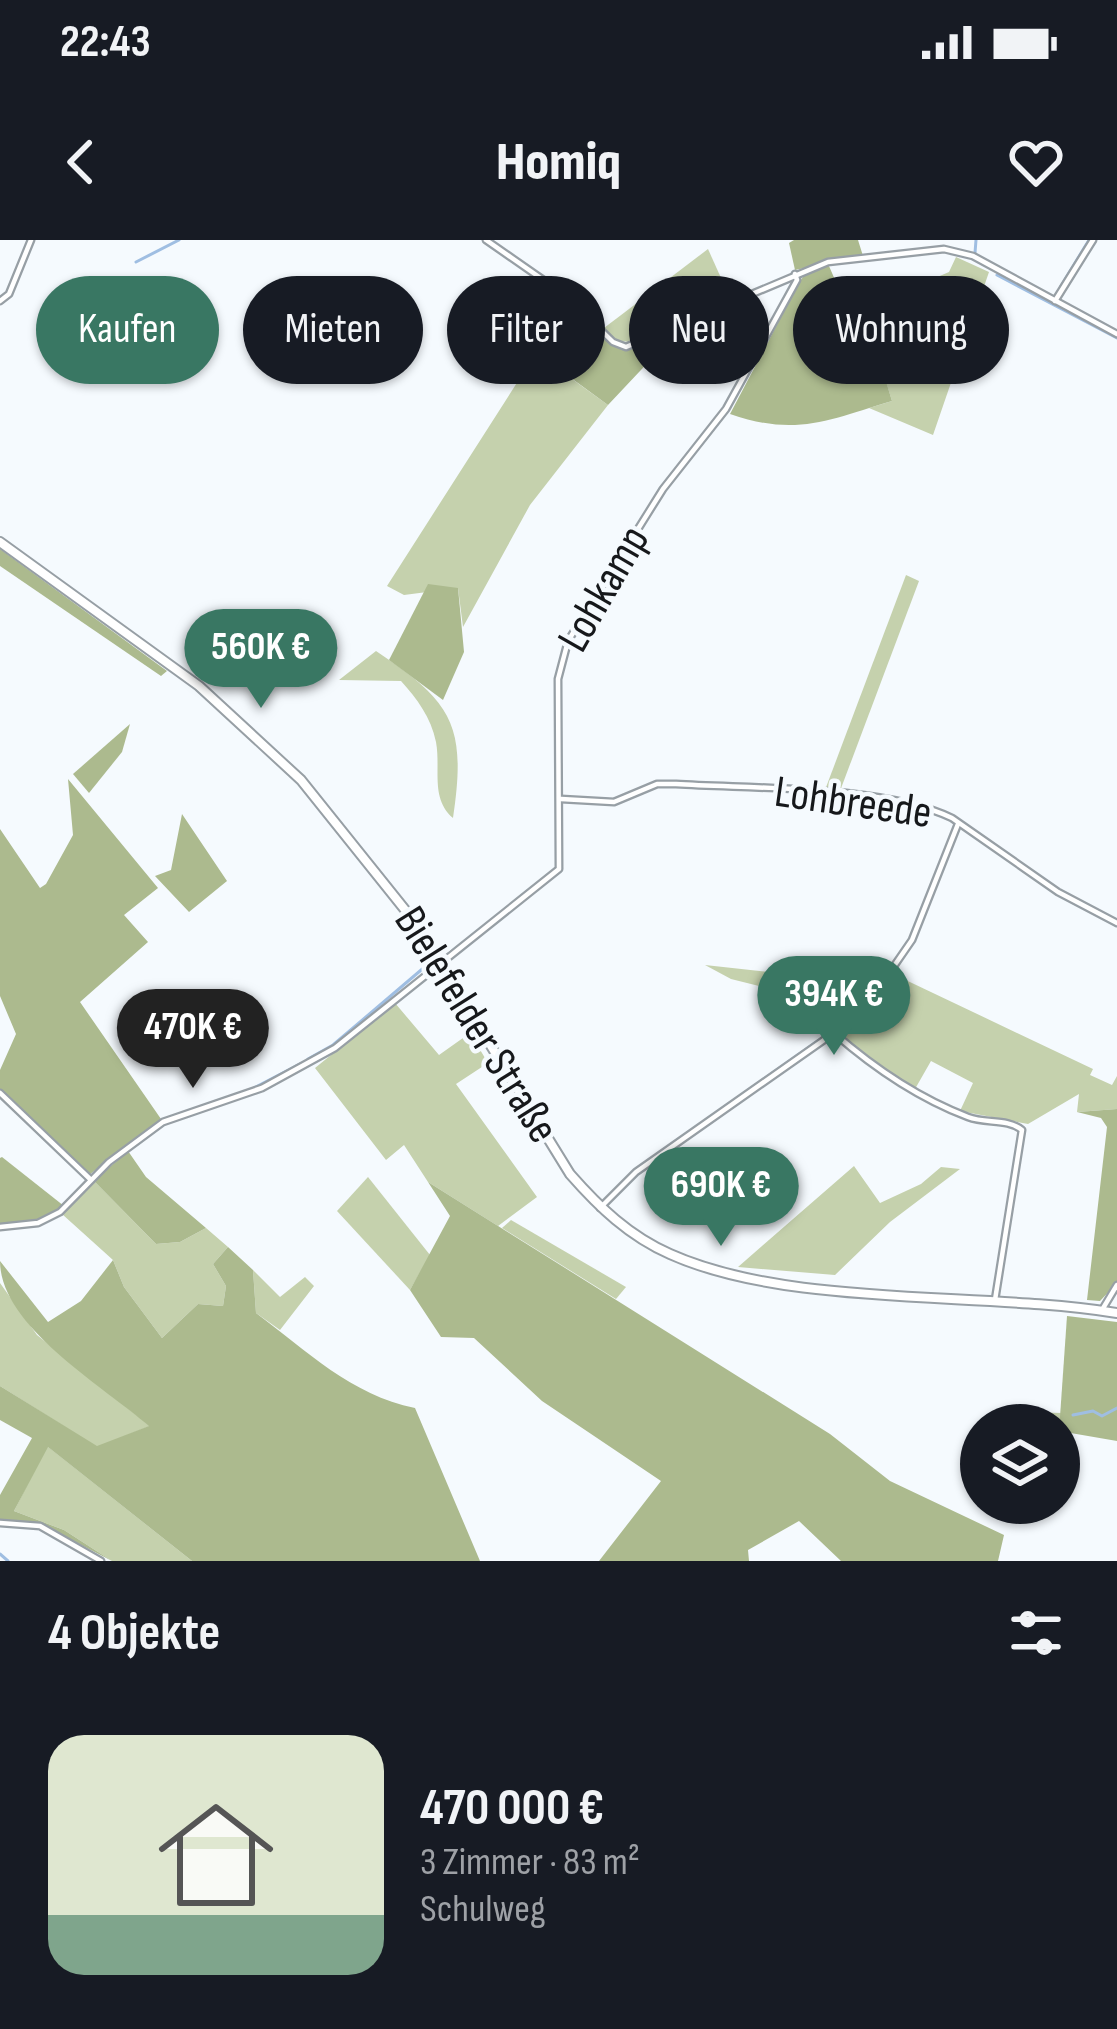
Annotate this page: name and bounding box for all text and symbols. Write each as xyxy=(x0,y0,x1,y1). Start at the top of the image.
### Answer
text: 22:43 xyxy=(60,15,151,70)
icon: back xyxy=(48,129,114,195)
icon: heart xyxy=(1003,129,1069,195)
text: Homiq xyxy=(496,130,621,195)
chip: Kaufen xyxy=(36,276,219,384)
chip: Mieten xyxy=(243,276,423,384)
chip: Filter xyxy=(447,276,605,384)
chip: Neu xyxy=(629,276,769,384)
chip: Wohnung xyxy=(793,276,1009,384)
street label: Lohkamp xyxy=(546,516,662,662)
pin: 560K € xyxy=(163,609,359,711)
text: 560K € xyxy=(211,624,311,671)
street label: Lohbreede xyxy=(771,765,935,841)
street label: Bielefelder Straße xyxy=(382,897,570,1153)
pin: 394K € xyxy=(736,956,932,1058)
text: 394K € xyxy=(784,971,884,1018)
pin: 470K € xyxy=(95,989,291,1091)
text: 470K € xyxy=(144,1004,242,1051)
pin: 690K € xyxy=(623,1147,819,1249)
text: 690K € xyxy=(671,1162,771,1209)
map controls xyxy=(960,1404,1080,1524)
button: layers xyxy=(960,1404,1080,1524)
icon: filters xyxy=(1003,1600,1069,1666)
text: 4 Objekte xyxy=(48,1603,220,1664)
text: 470 000 € xyxy=(420,1778,604,1839)
icon: home xyxy=(144,1783,288,1927)
text: 3 Zimmer · 83 m² xyxy=(420,1839,640,1886)
text: Schulweg xyxy=(420,1886,546,1933)

